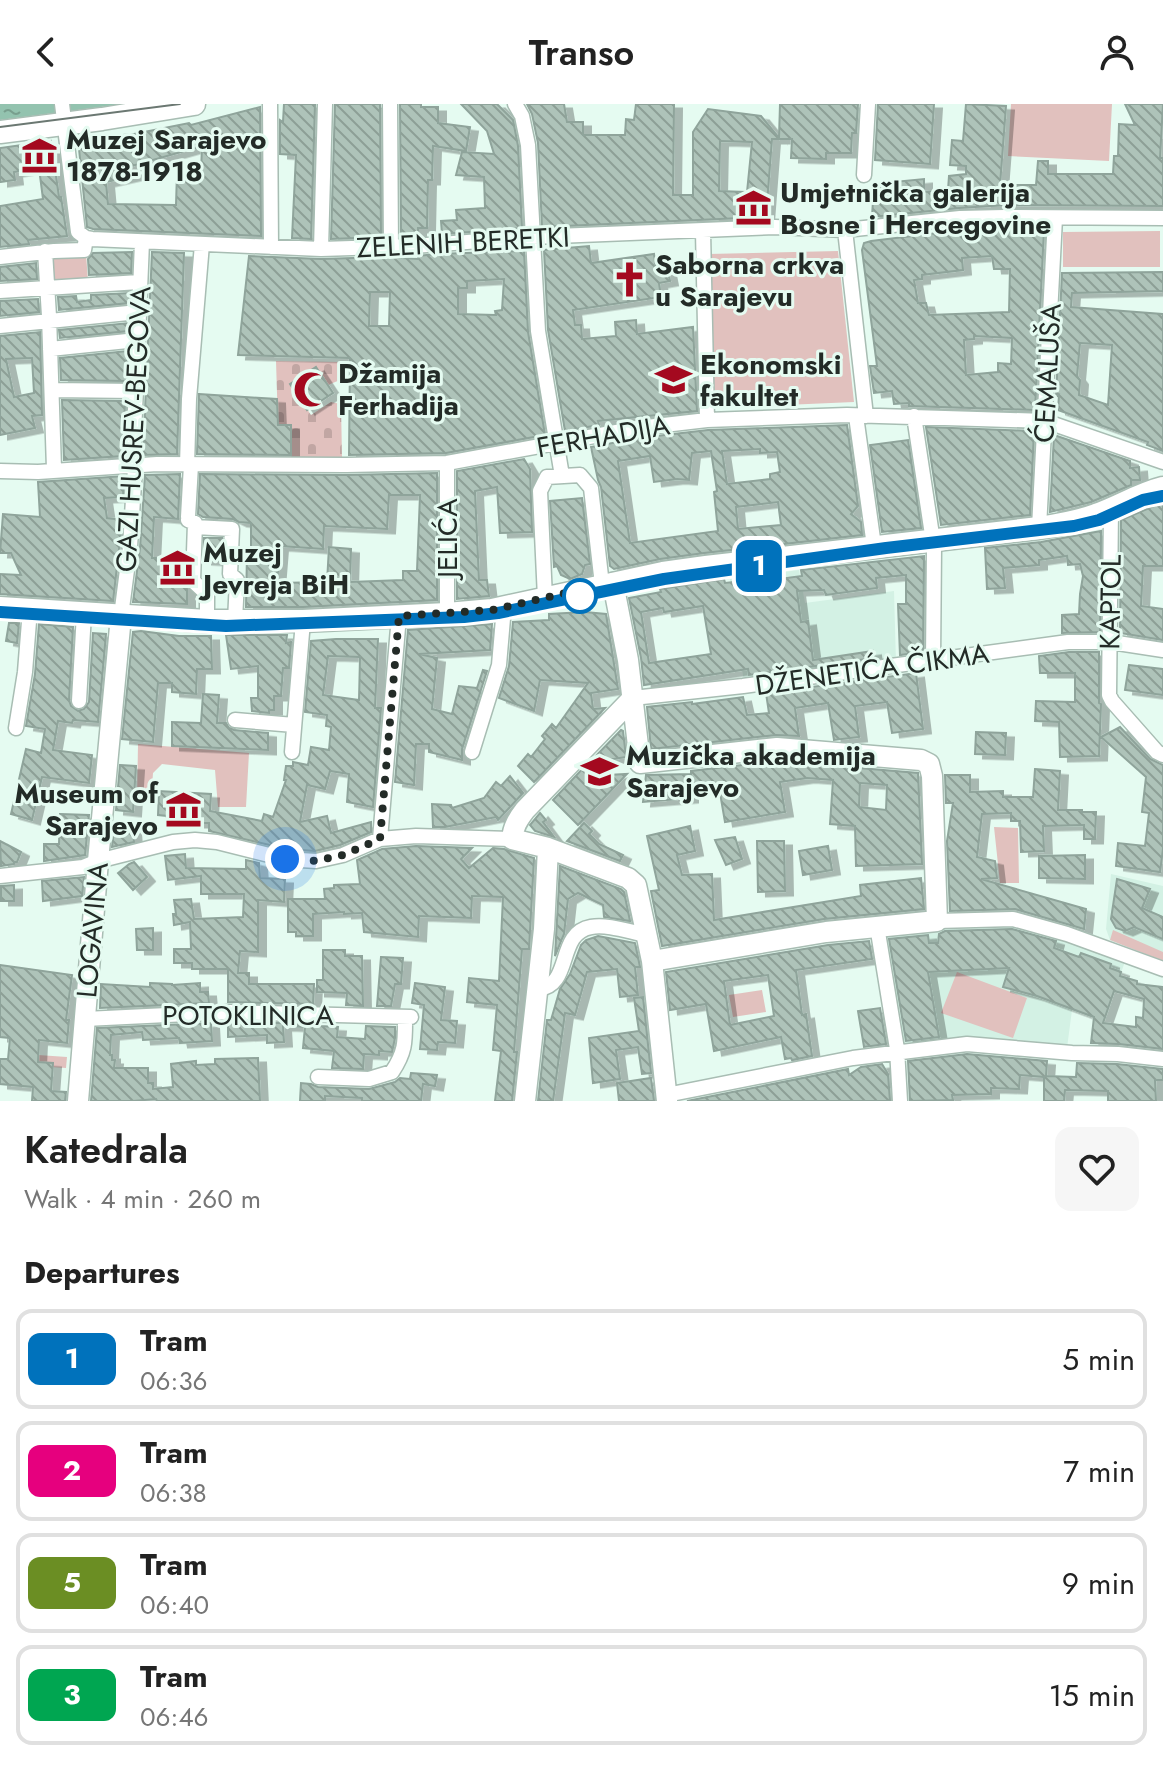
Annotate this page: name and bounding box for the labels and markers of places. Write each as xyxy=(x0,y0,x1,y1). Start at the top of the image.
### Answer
place label: Muzej Sarajevo 1878-1918 xyxy=(66,119,267,192)
museum icon: Muzej Sarajevo 1878-1918 xyxy=(21,136,59,174)
place label: Umjetnička galerija Bosne i Hercegovine xyxy=(780,172,1051,245)
museum icon: Umjetnička galerija Bosne i Hercegovine xyxy=(735,189,773,227)
place label: Saborna crkva u Sarajevu xyxy=(655,244,844,317)
church icon: Saborna crkva u Sarajevu xyxy=(610,261,648,299)
place label: Ekonomski fakultet xyxy=(700,344,841,417)
place label: Džamija Ferhadija xyxy=(338,353,459,426)
school or university icon: Ekonomski fakultet xyxy=(655,361,693,399)
mosque icon: Džamija Ferhadija xyxy=(293,370,331,408)
place label: Muzej Jevreja BiH xyxy=(198,532,349,605)
museum icon: Muzej Jevreja BiH xyxy=(158,549,196,587)
unlabelled marker xyxy=(563,579,597,613)
place label: Muzička akademija Sarajevo xyxy=(626,735,876,808)
school or university icon: Muzička akademija Sarajevo xyxy=(581,752,619,790)
place label: Museum of Sarajevo xyxy=(15,773,159,846)
museum icon: Museum of Sarajevo xyxy=(165,790,203,828)

